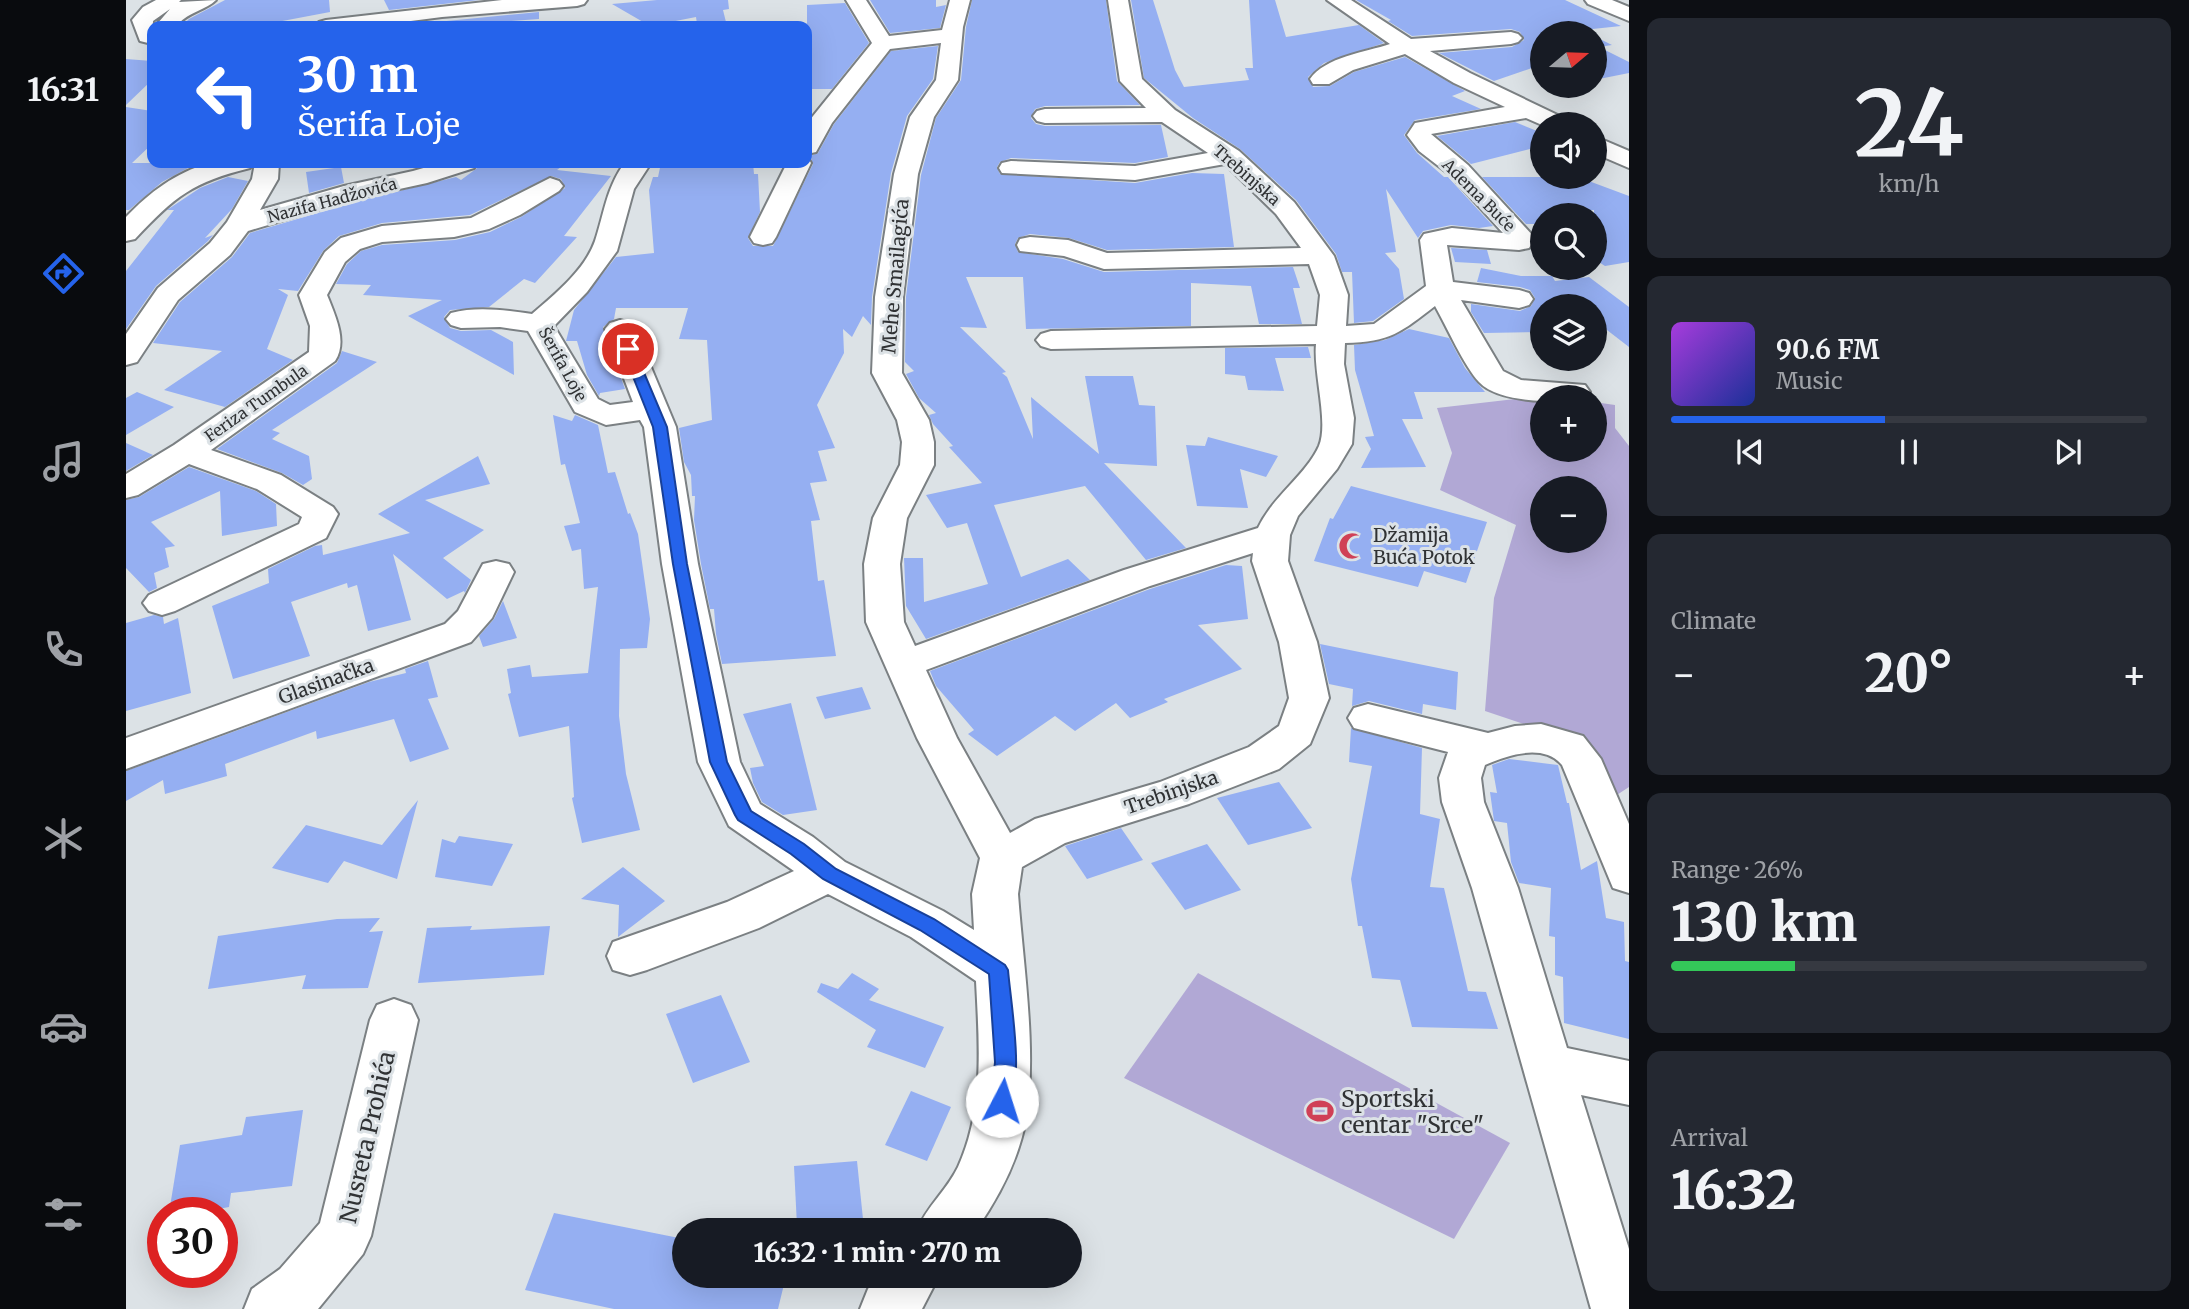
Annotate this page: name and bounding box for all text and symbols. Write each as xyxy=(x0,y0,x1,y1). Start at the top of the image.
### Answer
north arrow xyxy=(1530,21,1606,98)
map controls xyxy=(1530,21,1607,553)
text: 30 m xyxy=(297,44,418,105)
icon: left xyxy=(182,49,273,140)
text: 24 xyxy=(1854,66,1964,181)
text: 16:31 xyxy=(27,70,99,110)
text: Šerifa Loje xyxy=(297,105,460,145)
button: sound xyxy=(1530,112,1607,189)
street label: Trebinjska xyxy=(1209,141,1285,210)
street label: Adema Buće xyxy=(1438,154,1519,235)
text: km/h xyxy=(1879,169,1939,198)
street label: Nazifa Hadžovića xyxy=(265,173,399,227)
street label: Mehe Smailagića xyxy=(876,198,914,354)
button: search xyxy=(1530,203,1607,280)
icon: directions xyxy=(39,249,88,298)
button: layers xyxy=(1530,294,1607,371)
pin xyxy=(598,319,658,379)
street label: Šerifa Loje xyxy=(535,324,591,404)
icon: arrive xyxy=(609,330,647,368)
text: 90.6 FM xyxy=(1776,333,1880,366)
street label: Feriza Tumbula xyxy=(201,360,312,446)
text: Music xyxy=(1776,366,1843,395)
button: + xyxy=(1530,385,1607,462)
icon: previous xyxy=(1731,433,1769,471)
icon: pause xyxy=(1890,433,1928,471)
icon: next xyxy=(2049,433,2087,471)
icon: music xyxy=(39,437,88,486)
button: − xyxy=(1530,476,1607,553)
place label: Džamija Buća Potok xyxy=(1373,523,1475,569)
mosque icon: Džamija Buća Potok xyxy=(1337,531,1367,561)
text: Climate xyxy=(1671,606,1756,635)
icon: phone xyxy=(39,625,88,674)
text: 20° xyxy=(1865,641,1953,706)
text: − xyxy=(1671,651,1696,698)
text: + xyxy=(2122,651,2147,698)
street label: Glasinačka xyxy=(275,653,377,709)
street label: Trebinjska xyxy=(1121,765,1221,819)
icon: climate xyxy=(39,814,88,863)
text: Range · 26% xyxy=(1671,855,1803,884)
text: 130 km xyxy=(1671,890,1857,955)
icon: car xyxy=(39,1002,88,1051)
street label: Nusreta Prohića xyxy=(333,1048,401,1226)
position arrow xyxy=(965,1064,1039,1138)
place label: Sportski centar "Srce" xyxy=(1341,1084,1484,1139)
sports icon: Sportski centar "Srce" xyxy=(1305,1096,1335,1126)
text: Arrival xyxy=(1671,1123,1748,1152)
text: 16:32 xyxy=(1671,1158,1796,1223)
icon: filters xyxy=(39,1190,88,1239)
speed limit sign: 30 xyxy=(147,1197,238,1288)
text: 16:32 · 1 min · 270 m xyxy=(753,1236,1001,1269)

